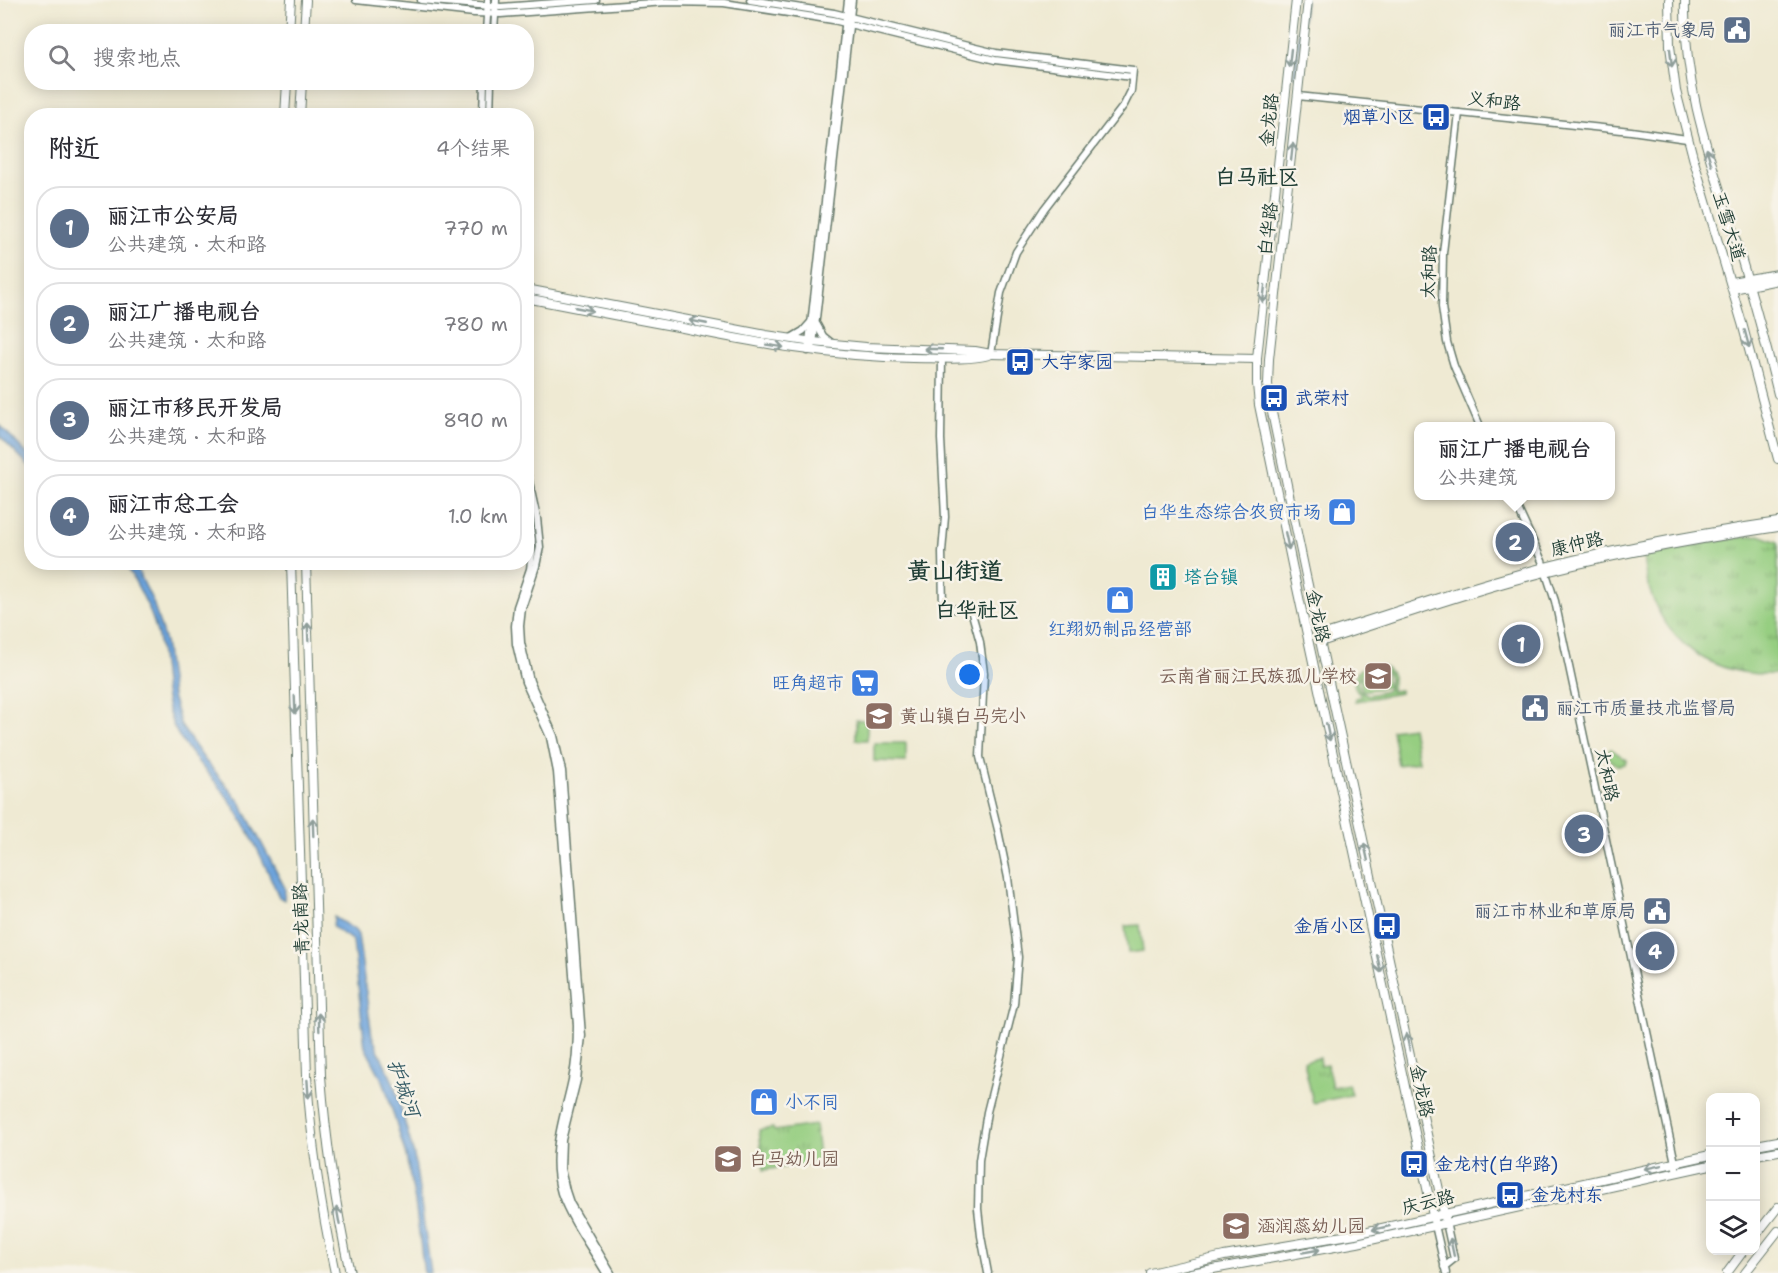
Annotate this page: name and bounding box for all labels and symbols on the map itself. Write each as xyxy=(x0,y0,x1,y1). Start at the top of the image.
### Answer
public building icon: 丽江市气象局 xyxy=(1721,14,1753,46)
place label: 丽江市气象局 xyxy=(1608,18,1716,42)
one-way arrow xyxy=(1284,48,1295,68)
one-way arrow xyxy=(1666,48,1677,68)
street label: 义和路 xyxy=(1466,86,1522,116)
street label: 金龙路 xyxy=(1254,92,1284,148)
bus stop icon: 烟草小区 xyxy=(1420,101,1452,133)
place label: 烟草小区 xyxy=(1343,105,1415,129)
one-way arrow xyxy=(1287,143,1298,163)
one-way arrow xyxy=(1703,147,1714,166)
district label: 白马社区 xyxy=(1215,163,1299,191)
street label: 玉雪大道 xyxy=(1707,188,1751,264)
street label: 白华路 xyxy=(1253,201,1283,257)
street label: 太和路 xyxy=(1416,245,1442,299)
one-way arrow xyxy=(1259,283,1270,303)
one-way arrow xyxy=(574,304,593,315)
one-way arrow xyxy=(688,316,708,327)
one-way arrow xyxy=(1741,329,1753,348)
one-way arrow xyxy=(765,341,785,352)
one-way arrow xyxy=(923,344,943,355)
bus stop icon: 大宇家园 xyxy=(1004,346,1036,378)
place label: 大宇家园 xyxy=(1041,350,1113,374)
bus stop icon: 武荣村 xyxy=(1258,382,1290,414)
place label: 武荣村 xyxy=(1295,386,1349,410)
shop icon: 白华生态综合农贸市场 xyxy=(1326,496,1358,528)
place label: 白华生态综合农贸市场 xyxy=(1141,500,1321,524)
pin: 2 xyxy=(1496,520,1534,564)
street label: 康仲路 xyxy=(1548,526,1606,562)
one-way arrow xyxy=(1282,531,1293,551)
district label: 黄山街道 xyxy=(907,555,1003,587)
building icon: 塔台镇 xyxy=(1147,561,1179,593)
place label: 塔台镇 xyxy=(1184,565,1238,589)
shop icon: 红翔奶制品经营部 xyxy=(1104,584,1136,616)
street label: 金龙路 xyxy=(1301,587,1335,645)
district label: 白华社区 xyxy=(935,596,1019,624)
place label: 红翔奶制品经营部 xyxy=(1048,617,1192,641)
pin: 1 xyxy=(1502,622,1540,666)
one-way arrow xyxy=(302,623,314,643)
your location xyxy=(955,660,984,689)
school or university icon: 云南省丽江民族孤儿学校 xyxy=(1362,660,1394,692)
place label: 云南省丽江民族孤儿学校 xyxy=(1159,664,1357,688)
supermarket icon: 旺角超市 xyxy=(849,667,881,699)
place label: 旺角超市 xyxy=(772,671,844,695)
public building icon: 丽江市质量技术监督局 xyxy=(1519,692,1551,724)
one-way arrow xyxy=(289,694,301,714)
place label: 丽江市质量技术监督局 xyxy=(1556,696,1736,720)
school or university icon: 黄山镇白马完小 xyxy=(863,700,895,732)
place label: 黄山镇白马完小 xyxy=(900,704,1026,728)
one-way arrow xyxy=(1323,722,1335,741)
street label: 太和路 xyxy=(1590,746,1624,804)
pin: 3 xyxy=(1564,812,1604,856)
one-way arrow xyxy=(308,818,319,838)
one-way arrow xyxy=(1360,842,1371,862)
street label: 青龙南路 xyxy=(288,883,314,955)
public building icon: 丽江市林业和草原局 xyxy=(1641,895,1673,927)
place label: 丽江市林业和草原局 xyxy=(1474,899,1636,923)
bus stop icon: 金盾小区 xyxy=(1371,910,1403,942)
place label: 金盾小区 xyxy=(1294,914,1366,938)
pin: 4 xyxy=(1636,928,1674,974)
one-way arrow xyxy=(1373,954,1385,973)
one-way arrow xyxy=(314,1012,325,1032)
one-way arrow xyxy=(1401,1033,1413,1052)
water label: 护城河 xyxy=(382,1055,428,1123)
street label: 金龙路 xyxy=(1405,1062,1439,1120)
one-way arrow xyxy=(302,1078,313,1098)
shop icon: 小不同 xyxy=(748,1086,780,1118)
place label: 小不同 xyxy=(785,1090,839,1114)
school or university icon: 白马幼儿园 xyxy=(712,1143,744,1175)
place label: 白马幼儿园 xyxy=(749,1147,839,1171)
bus stop icon: 金龙村(白华路) xyxy=(1398,1148,1430,1180)
place label: 金龙村(白华路) xyxy=(1435,1152,1558,1176)
one-way arrow xyxy=(1644,1162,1663,1174)
bus stop icon: 金龙村东 xyxy=(1494,1179,1526,1211)
place label: 金龙村东 xyxy=(1531,1183,1603,1207)
street label: 庆云路 xyxy=(1399,1184,1457,1220)
one-way arrow xyxy=(332,1206,343,1226)
school or university icon: 涵润蕊幼儿园 xyxy=(1220,1210,1252,1242)
place label: 涵润蕊幼儿园 xyxy=(1257,1214,1365,1238)
one-way arrow xyxy=(1372,1222,1391,1234)
one-way arrow xyxy=(1445,1238,1457,1257)
one-way arrow xyxy=(1300,1245,1320,1256)

